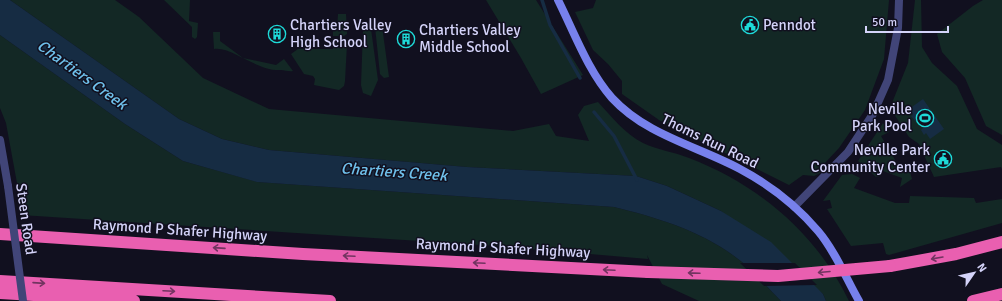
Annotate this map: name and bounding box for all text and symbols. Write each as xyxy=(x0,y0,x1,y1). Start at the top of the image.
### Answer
scale bar xyxy=(866,8,948,34)
public building icon: Penndot xyxy=(740,15,760,35)
text: 50 m xyxy=(872,15,897,30)
place label: Chartiers Valley High School xyxy=(290,16,391,51)
place label: Penndot xyxy=(763,16,816,34)
place label: Chartiers Valley Middle School xyxy=(419,21,520,56)
building icon: Chartiers Valley High School xyxy=(267,24,287,44)
building icon: Chartiers Valley Middle School xyxy=(396,29,416,49)
water label: Chartiers Creek xyxy=(33,36,133,116)
place label: Neville Park Pool xyxy=(852,100,912,135)
sports icon: Neville Park Pool xyxy=(915,108,935,128)
street label: Thoms Run Road xyxy=(659,110,761,172)
place label: Neville Park Community Center xyxy=(811,141,930,176)
public building icon: Neville Park Community Center xyxy=(933,149,953,169)
water label: Chartiers Creek xyxy=(340,158,450,186)
street label: Steen Road xyxy=(12,182,40,256)
street label: Raymond P Shafer Highway xyxy=(92,215,268,245)
street label: Raymond P Shafer Highway xyxy=(415,234,591,262)
one-way arrow xyxy=(213,245,226,252)
one-way arrow xyxy=(343,253,356,260)
north arrow xyxy=(954,253,994,293)
one-way arrow xyxy=(931,254,944,262)
one-way arrow xyxy=(473,259,486,266)
text: N xyxy=(974,261,989,274)
one-way arrow xyxy=(603,266,616,273)
one-way arrow xyxy=(818,268,831,275)
one-way arrow xyxy=(688,269,701,277)
one-way arrow xyxy=(32,280,45,287)
one-way arrow xyxy=(162,288,175,295)

